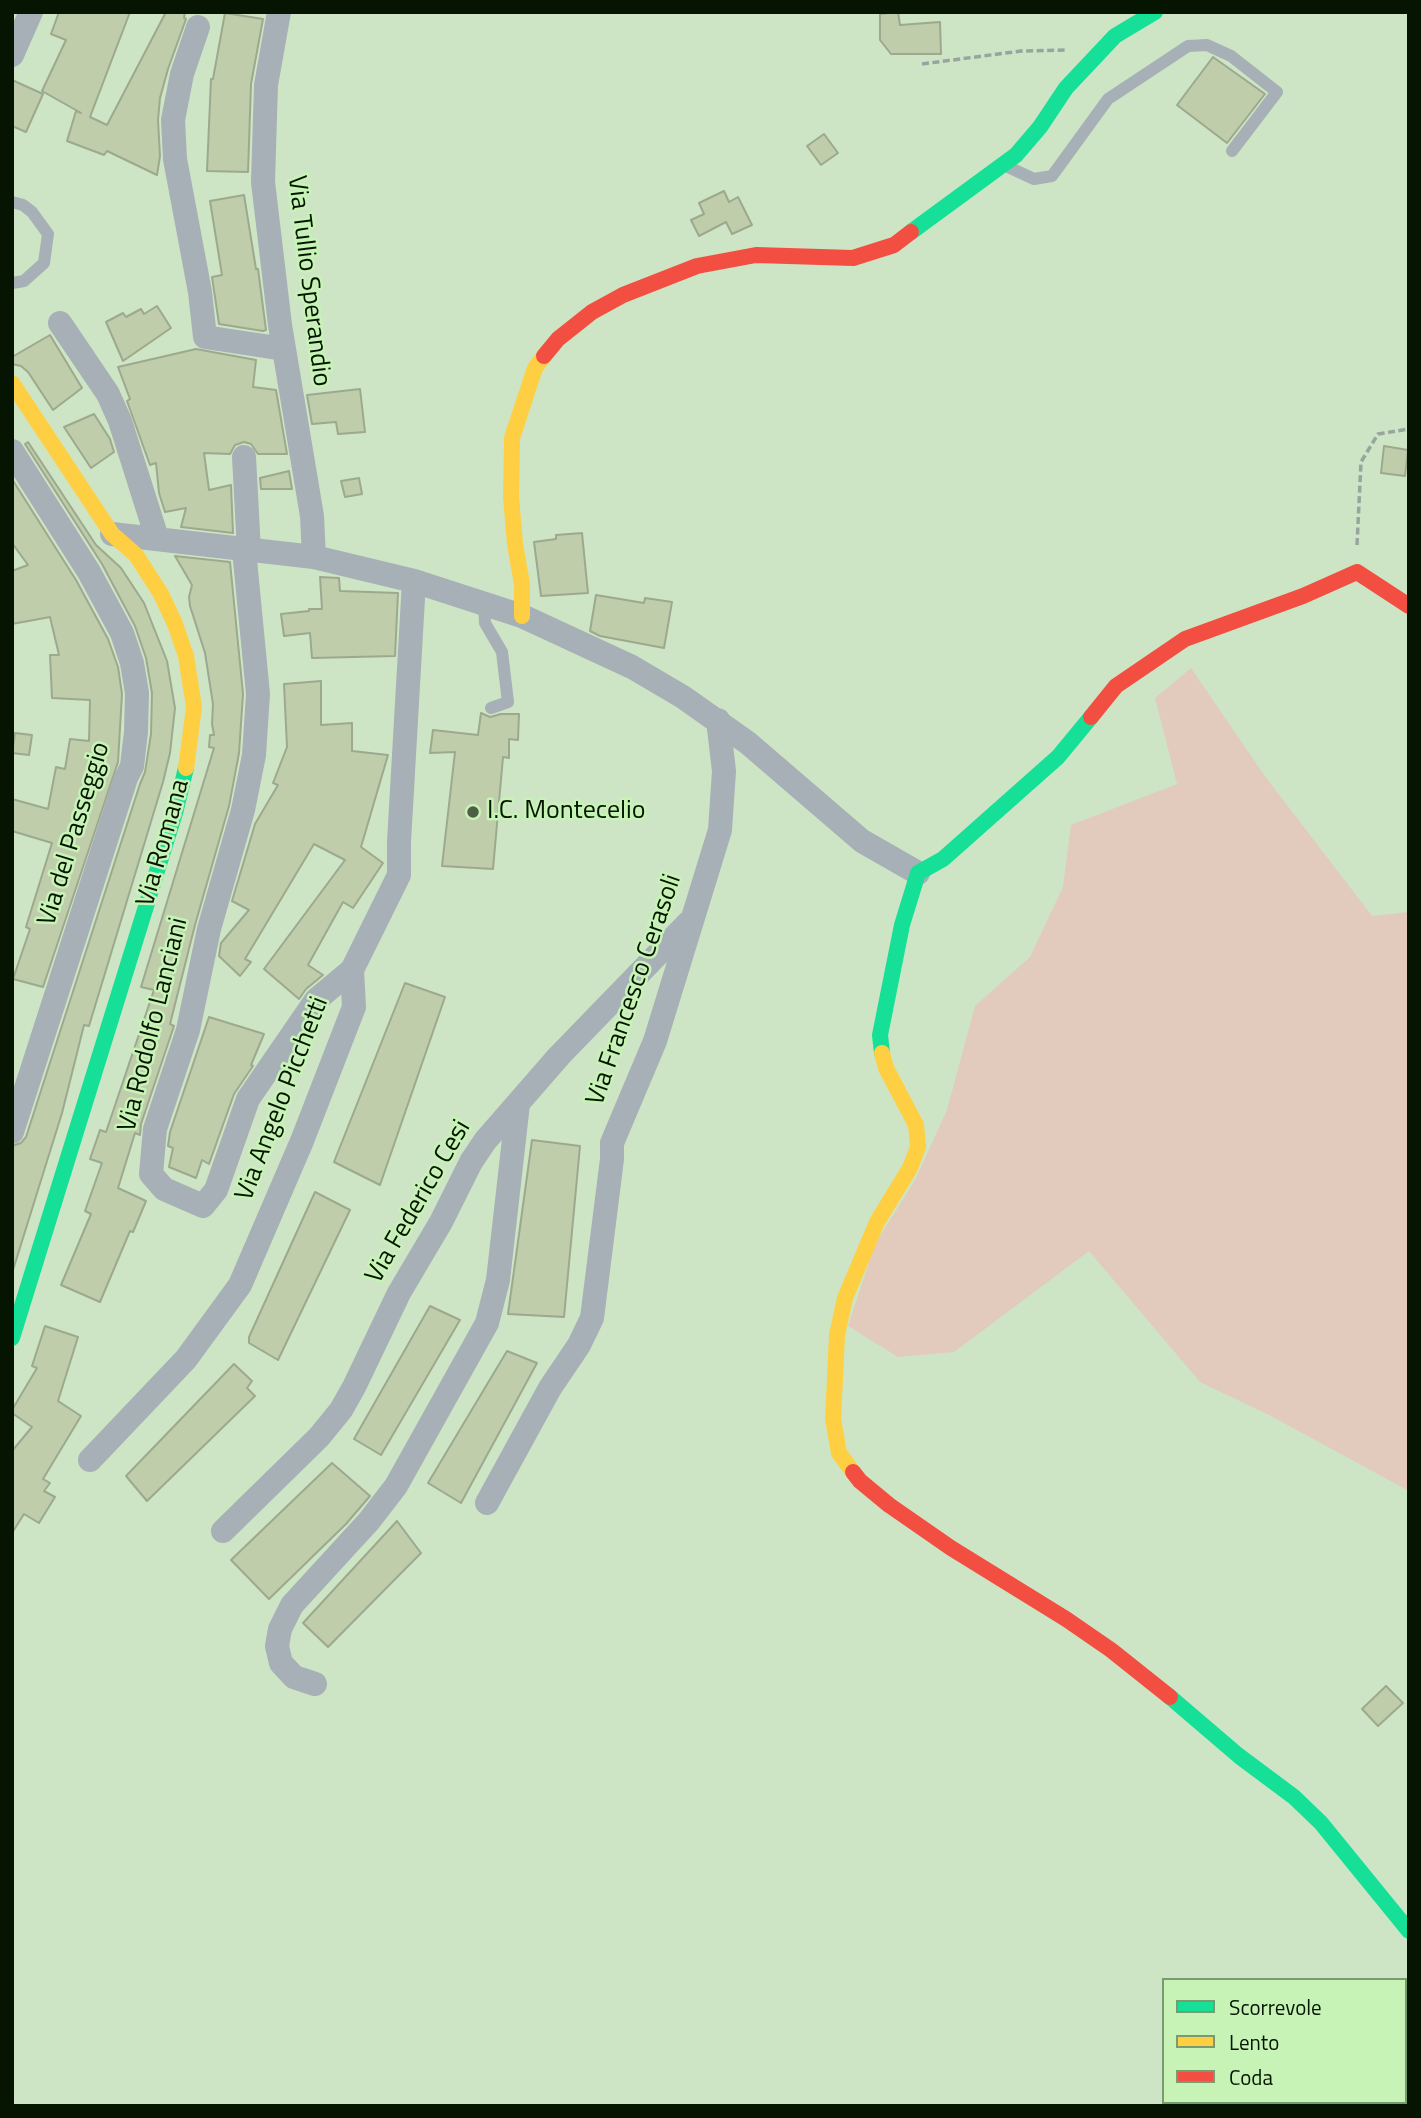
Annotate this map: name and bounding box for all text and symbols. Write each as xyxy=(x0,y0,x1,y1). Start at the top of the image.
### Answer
street label: Via Tullio Sperandio xyxy=(280,174,336,388)
street label: Via del Passeggio xyxy=(32,739,118,929)
street label: Via Romana xyxy=(131,776,197,910)
place label: I.C. Montecelio xyxy=(487,796,646,828)
marker: I.C. Montecelio xyxy=(465,804,481,820)
street label: Via Francesco Cerasoli xyxy=(581,870,689,1110)
street label: Via Rodolfo Lanciani xyxy=(112,915,196,1135)
street label: Via Angelo Picchetti xyxy=(230,993,336,1205)
street label: Via Federico Cesi xyxy=(360,1115,478,1289)
legend xyxy=(1162,1978,1407,2104)
text: Scorrevole xyxy=(1229,1991,1322,2023)
text: Lento xyxy=(1229,2026,1279,2058)
text: Coda xyxy=(1229,2061,1273,2093)

